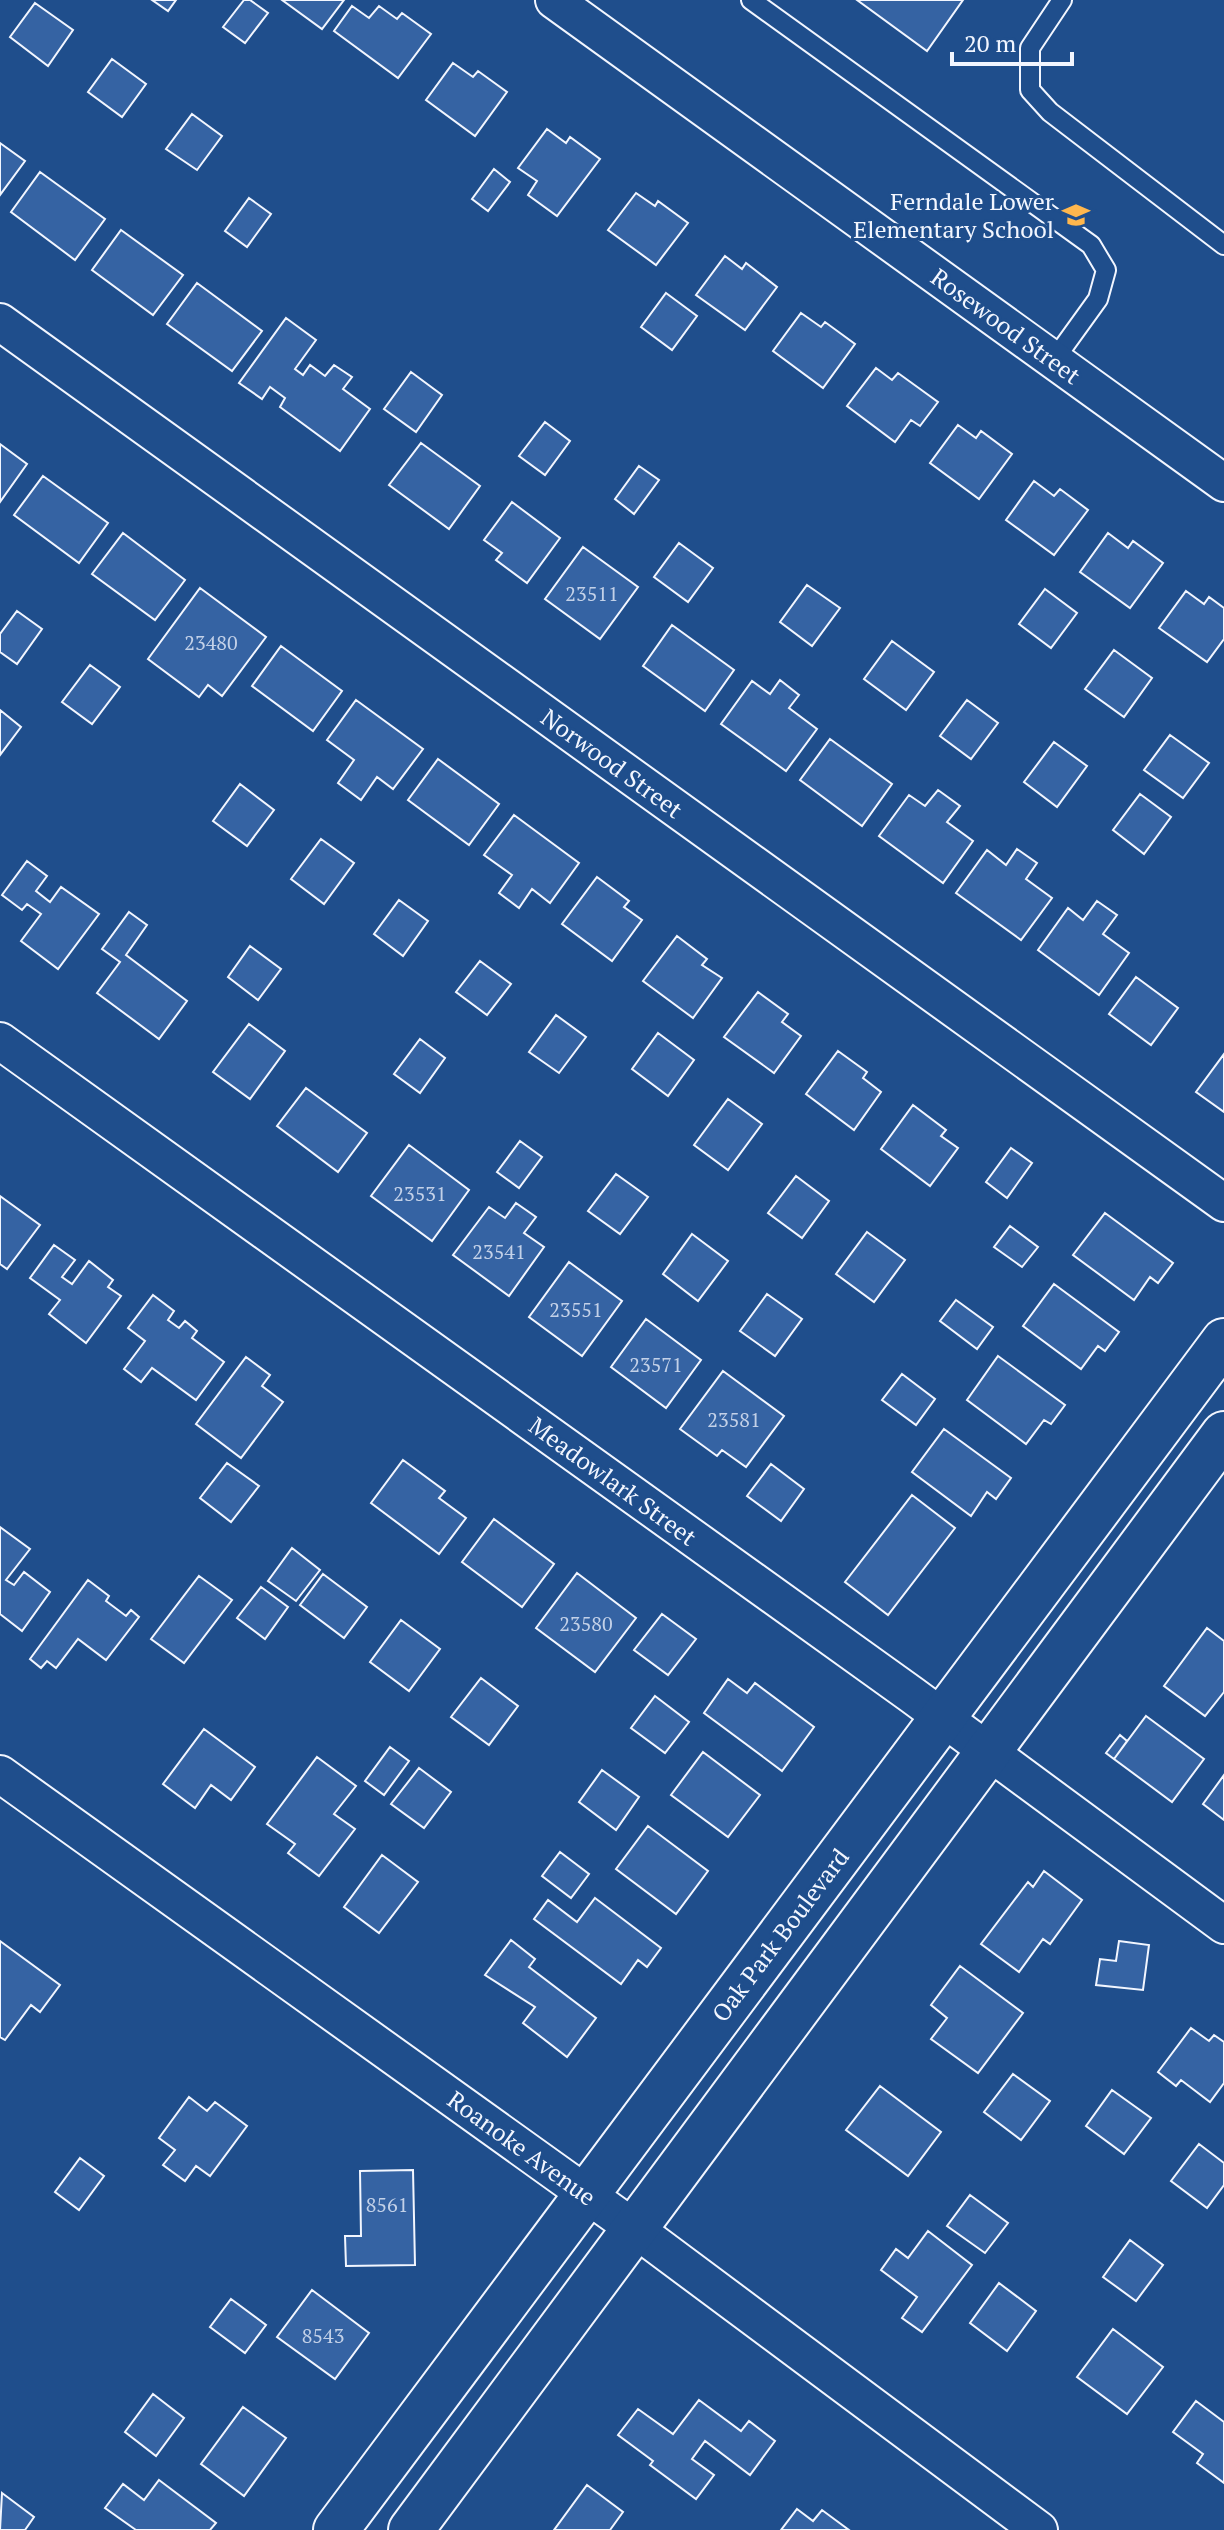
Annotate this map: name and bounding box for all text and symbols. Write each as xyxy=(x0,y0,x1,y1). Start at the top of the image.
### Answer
scale bar xyxy=(952,16,1072,66)
text: 20 m xyxy=(964,27,1016,59)
place label: Ferndale Lower Elementary School xyxy=(853,185,1055,245)
school or university icon: Ferndale Lower Elementary School xyxy=(1061,200,1091,230)
street label: Rosewood Street xyxy=(925,261,1087,391)
house number: 23511 xyxy=(565,580,619,607)
house number: 23480 xyxy=(184,629,238,656)
street label: Norwood Street xyxy=(535,701,689,825)
house number: 23531 xyxy=(393,1180,447,1207)
house number: 23541 xyxy=(472,1238,526,1265)
house number: 23551 xyxy=(549,1296,603,1323)
house number: 23571 xyxy=(629,1351,683,1378)
house number: 23581 xyxy=(707,1406,761,1433)
street label: Meadowlark Street xyxy=(523,1409,703,1553)
house number: 23580 xyxy=(559,1610,613,1637)
street label: Oak Park Boulevard xyxy=(704,1842,856,2028)
street label: Roanoke Avenue xyxy=(441,2083,603,2213)
house number: 8561 xyxy=(366,2191,408,2218)
house number: 8543 xyxy=(302,2322,344,2349)

